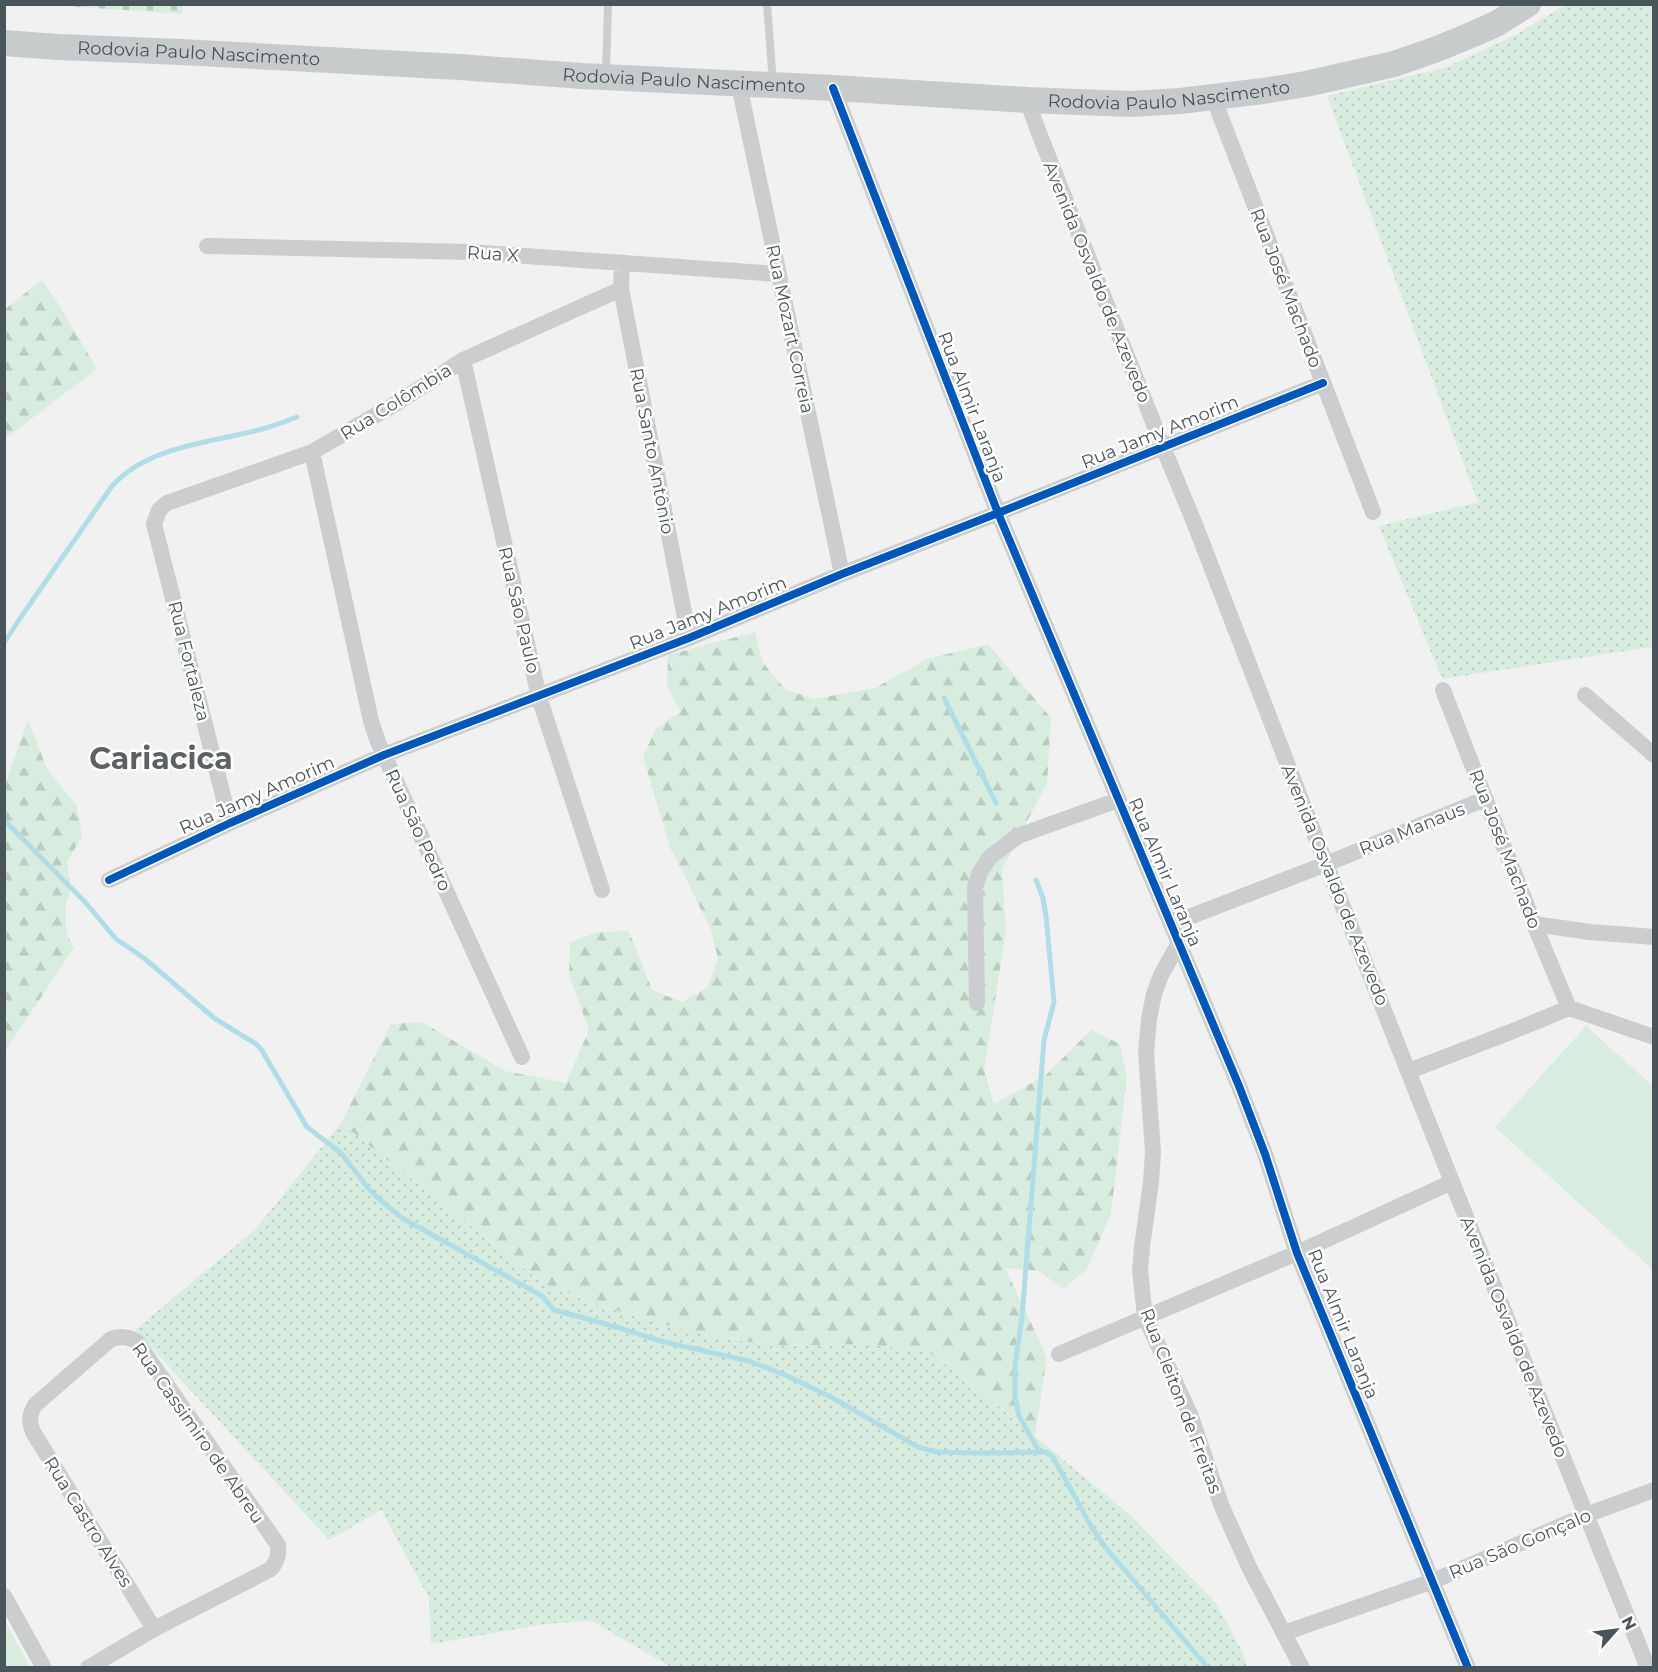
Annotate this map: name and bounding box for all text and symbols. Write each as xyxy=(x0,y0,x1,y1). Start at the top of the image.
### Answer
street label: Rodovia Paulo Nascimento xyxy=(77,37,321,70)
street label: Rodovia Paulo Nascimento xyxy=(562,64,806,98)
street label: Rodovia Paulo Nascimento xyxy=(1047,76,1292,115)
street label: Avenida Osvaldo de Azevedo xyxy=(1038,158,1156,406)
street label: Rua José Machado xyxy=(1245,205,1327,371)
street label: Rua X xyxy=(466,241,520,267)
street label: Rua Mozart Correia xyxy=(761,243,819,415)
street label: Rua Almir Laranja xyxy=(933,328,1011,486)
street label: Rua Colômbia xyxy=(336,359,456,445)
street label: Rua Santo Antônio xyxy=(625,366,679,536)
street label: Rua Jamy Amorim xyxy=(1078,390,1242,474)
street label: Rua São Paulo xyxy=(494,544,544,676)
street label: Rua Jamy Amorim xyxy=(626,571,790,655)
street label: Rua Fortaleza xyxy=(163,599,215,723)
district label: Cariacica xyxy=(89,740,233,777)
street label: Rua Jamy Amorim xyxy=(176,751,338,839)
street label: Avenida Osvaldo de Azevedo xyxy=(1276,761,1394,1009)
street label: Rua São Pedro xyxy=(380,765,456,895)
street label: Rua José Machado xyxy=(1464,766,1546,932)
street label: Rua Almir Laranja xyxy=(1124,794,1206,950)
street label: Rua Manaus xyxy=(1356,798,1468,860)
street label: Avenida Osvaldo de Azevedo xyxy=(1455,1213,1573,1461)
street label: Rua Almir Laranja xyxy=(1303,1246,1383,1402)
street label: Rua Cleiton de Freitas xyxy=(1135,1305,1227,1497)
street label: Rua Cassimiro de Abreu xyxy=(127,1338,269,1528)
street label: Rua Castro Alves xyxy=(39,1453,137,1591)
street label: Rua São Gonçalo xyxy=(1446,1504,1594,1584)
north arrow xyxy=(1586,1600,1646,1660)
text: N xyxy=(1617,1613,1640,1633)

